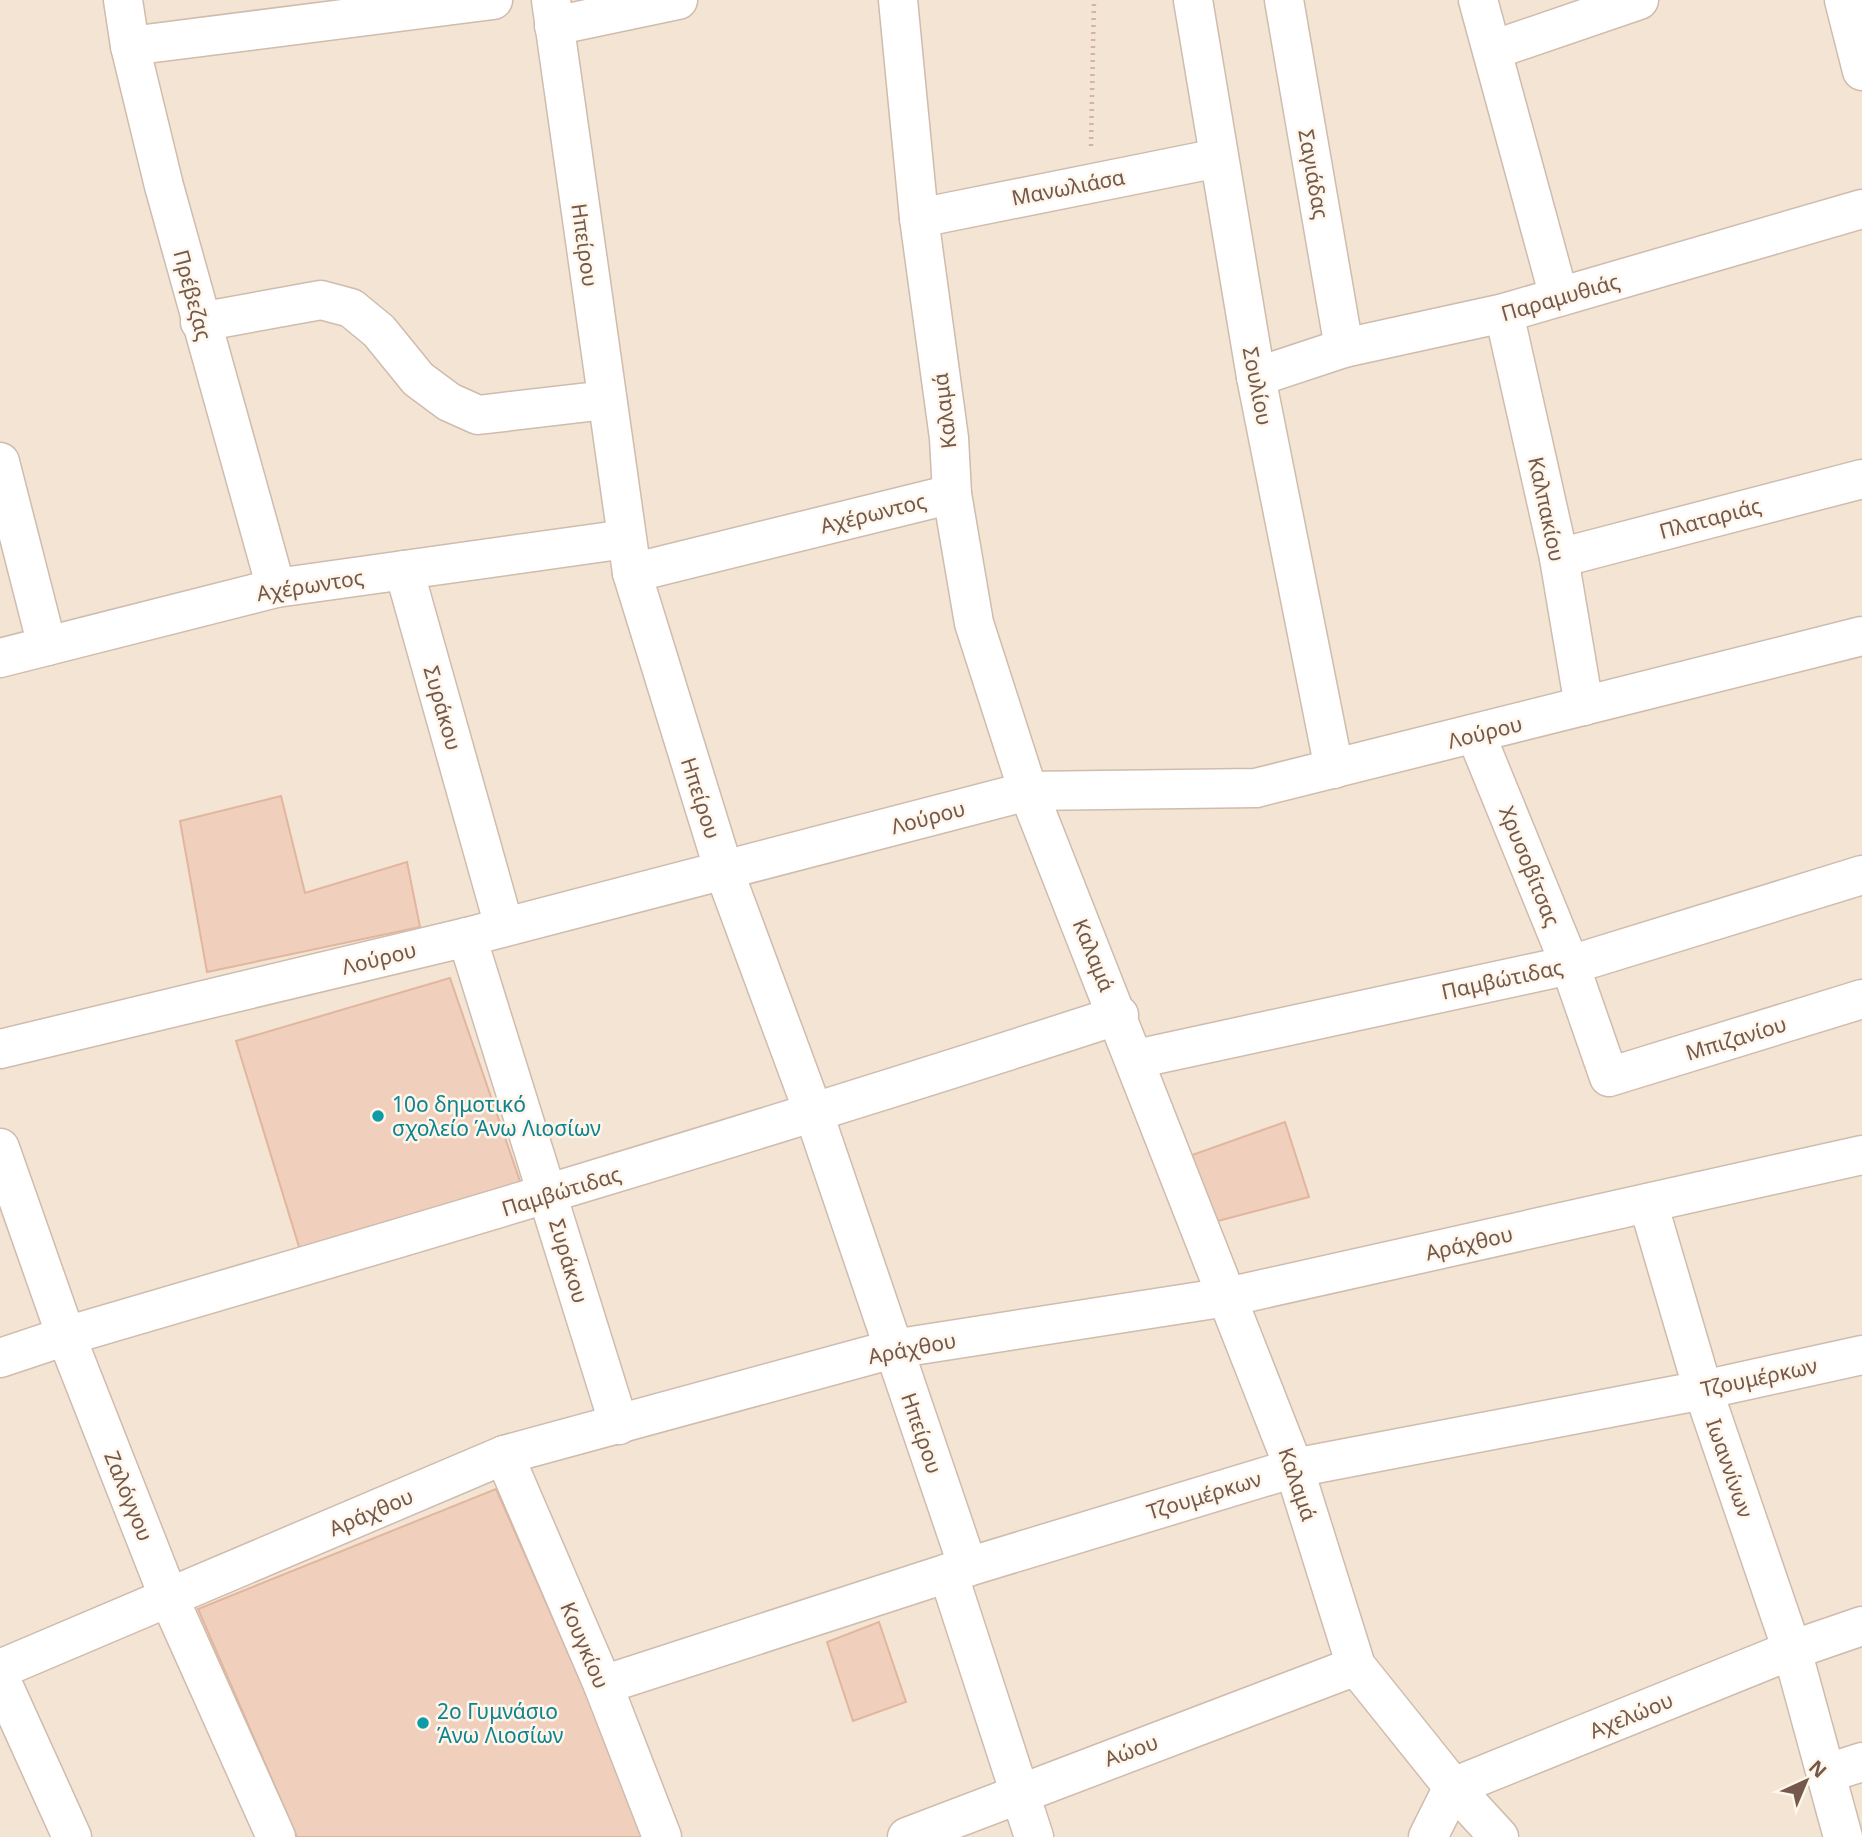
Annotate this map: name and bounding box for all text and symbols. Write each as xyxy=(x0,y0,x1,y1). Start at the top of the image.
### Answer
street label: Σαγιάδας xyxy=(1292,127,1336,221)
street label: Μανωλιάσα xyxy=(1009,162,1127,212)
street label: Ηπείρου xyxy=(565,201,605,289)
street label: Πρέβεζας xyxy=(167,247,219,343)
street label: Παραμυθιάς xyxy=(1498,267,1622,327)
street label: Σουλίου xyxy=(1237,344,1279,428)
street label: Καλαμά xyxy=(925,372,963,450)
street label: Καλπακίου xyxy=(1522,454,1572,564)
street label: Αχέρωντος xyxy=(817,486,929,540)
street label: Πλαταριάς xyxy=(1656,491,1764,545)
street label: Αχέρωντος xyxy=(254,563,366,607)
street label: Συράκου xyxy=(418,662,468,754)
street label: Λούρου xyxy=(1445,709,1525,755)
street label: Ηπείρου xyxy=(675,754,727,842)
street label: Λούρου xyxy=(888,794,968,840)
street label: Χρυσοβίτσας xyxy=(1493,802,1567,930)
street label: Καλαμά xyxy=(1067,915,1121,995)
street label: Λούρου xyxy=(339,935,419,981)
street label: Παμβώτιδας xyxy=(1439,952,1565,1006)
street label: Μπιζανίου xyxy=(1682,1009,1790,1067)
place label: 10ο δημοτικό σχολείο Άνω Λιοσίων xyxy=(392,1090,601,1142)
marker: 10ο δημοτικό σχολείο Άνω Λιοσίων xyxy=(370,1108,386,1124)
street label: Παμβώτιδας xyxy=(498,1160,624,1222)
street label: Συράκου xyxy=(543,1215,595,1307)
street label: Αράχθου xyxy=(1422,1219,1516,1267)
street label: Αράχθου xyxy=(866,1326,958,1370)
street label: Τζουμέρκων xyxy=(1698,1351,1820,1403)
street label: Ηπείρου xyxy=(895,1389,949,1477)
street label: Ιωαννίνων xyxy=(1700,1415,1760,1521)
street label: Καλαμά xyxy=(1272,1444,1324,1524)
street label: Ζαλόγγου xyxy=(98,1447,160,1545)
street label: Τζουμέρκων xyxy=(1143,1464,1265,1526)
street label: Αράχθου xyxy=(325,1482,417,1542)
street label: Κουγκίου xyxy=(554,1597,616,1693)
street label: Αχελώου xyxy=(1585,1686,1677,1744)
place label: 2ο Γυμνάσιο Άνω Λιοσίων xyxy=(437,1697,564,1749)
marker: 2ο Γυμνάσιο Άνω Λιοσίων xyxy=(415,1715,431,1731)
street label: Αώου xyxy=(1100,1727,1162,1773)
north arrow xyxy=(1771,1746,1841,1816)
text: N xyxy=(1803,1754,1832,1783)

